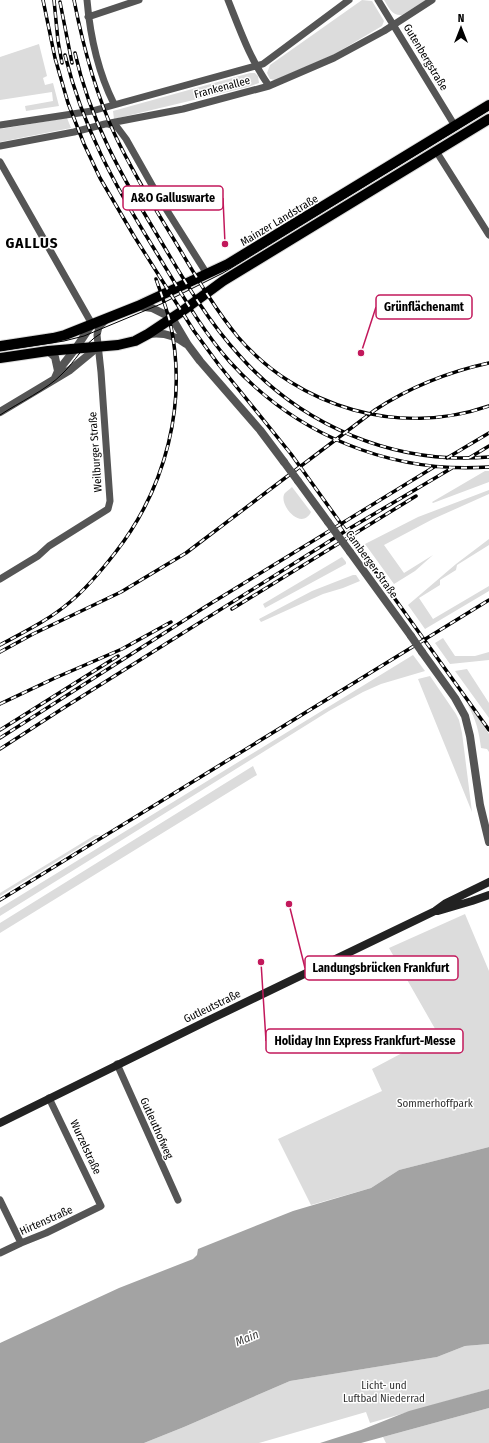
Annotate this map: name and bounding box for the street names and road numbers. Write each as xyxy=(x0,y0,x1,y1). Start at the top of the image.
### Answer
street label: Gutenbergstraße xyxy=(401,22,451,93)
street label: Frankenallee xyxy=(193,74,251,101)
street label: Mainzer Landstraße xyxy=(238,192,320,249)
street label: Weilburger Straße xyxy=(86,411,105,493)
street label: Camberger Straße xyxy=(343,528,400,601)
street label: Gutleutstraße xyxy=(182,987,243,1026)
street label: Gutleuthofweg xyxy=(137,1095,176,1162)
street label: Wurzelstraße xyxy=(67,1118,104,1177)
street label: Hirtenstraße xyxy=(18,1203,75,1238)

